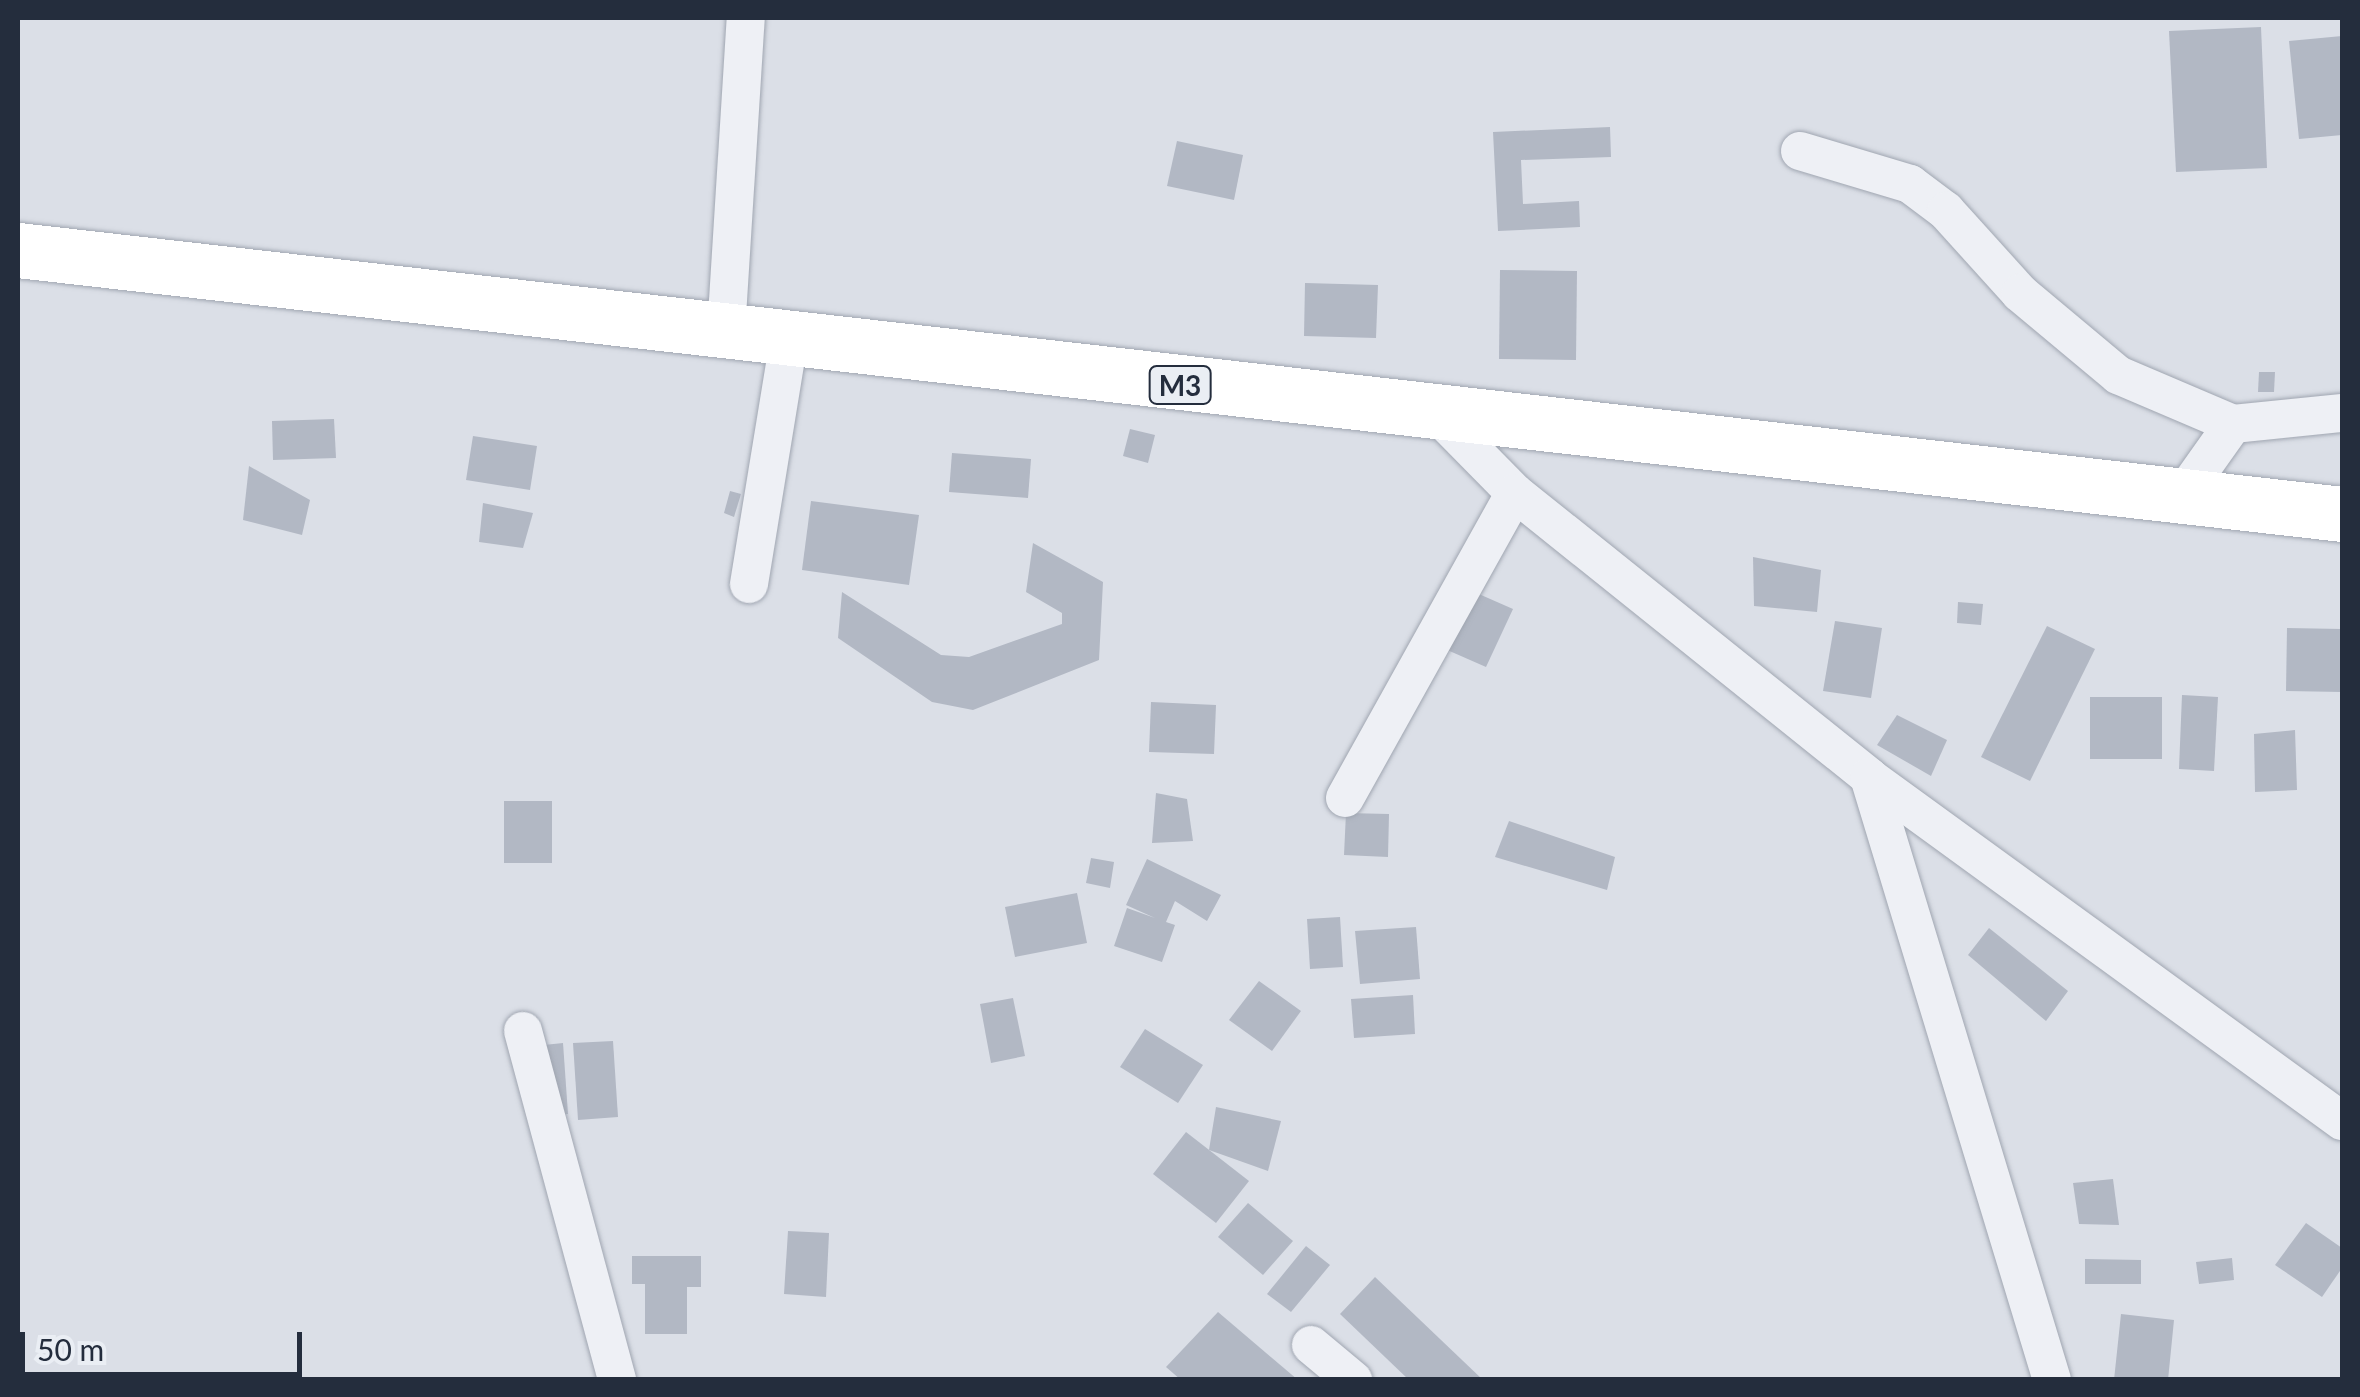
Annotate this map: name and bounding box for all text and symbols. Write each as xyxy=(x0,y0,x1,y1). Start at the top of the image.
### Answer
road number: M3 xyxy=(1148,362,1212,408)
scale bar xyxy=(25,1312,308,1374)
text: 50 m xyxy=(37,1331,104,1367)

